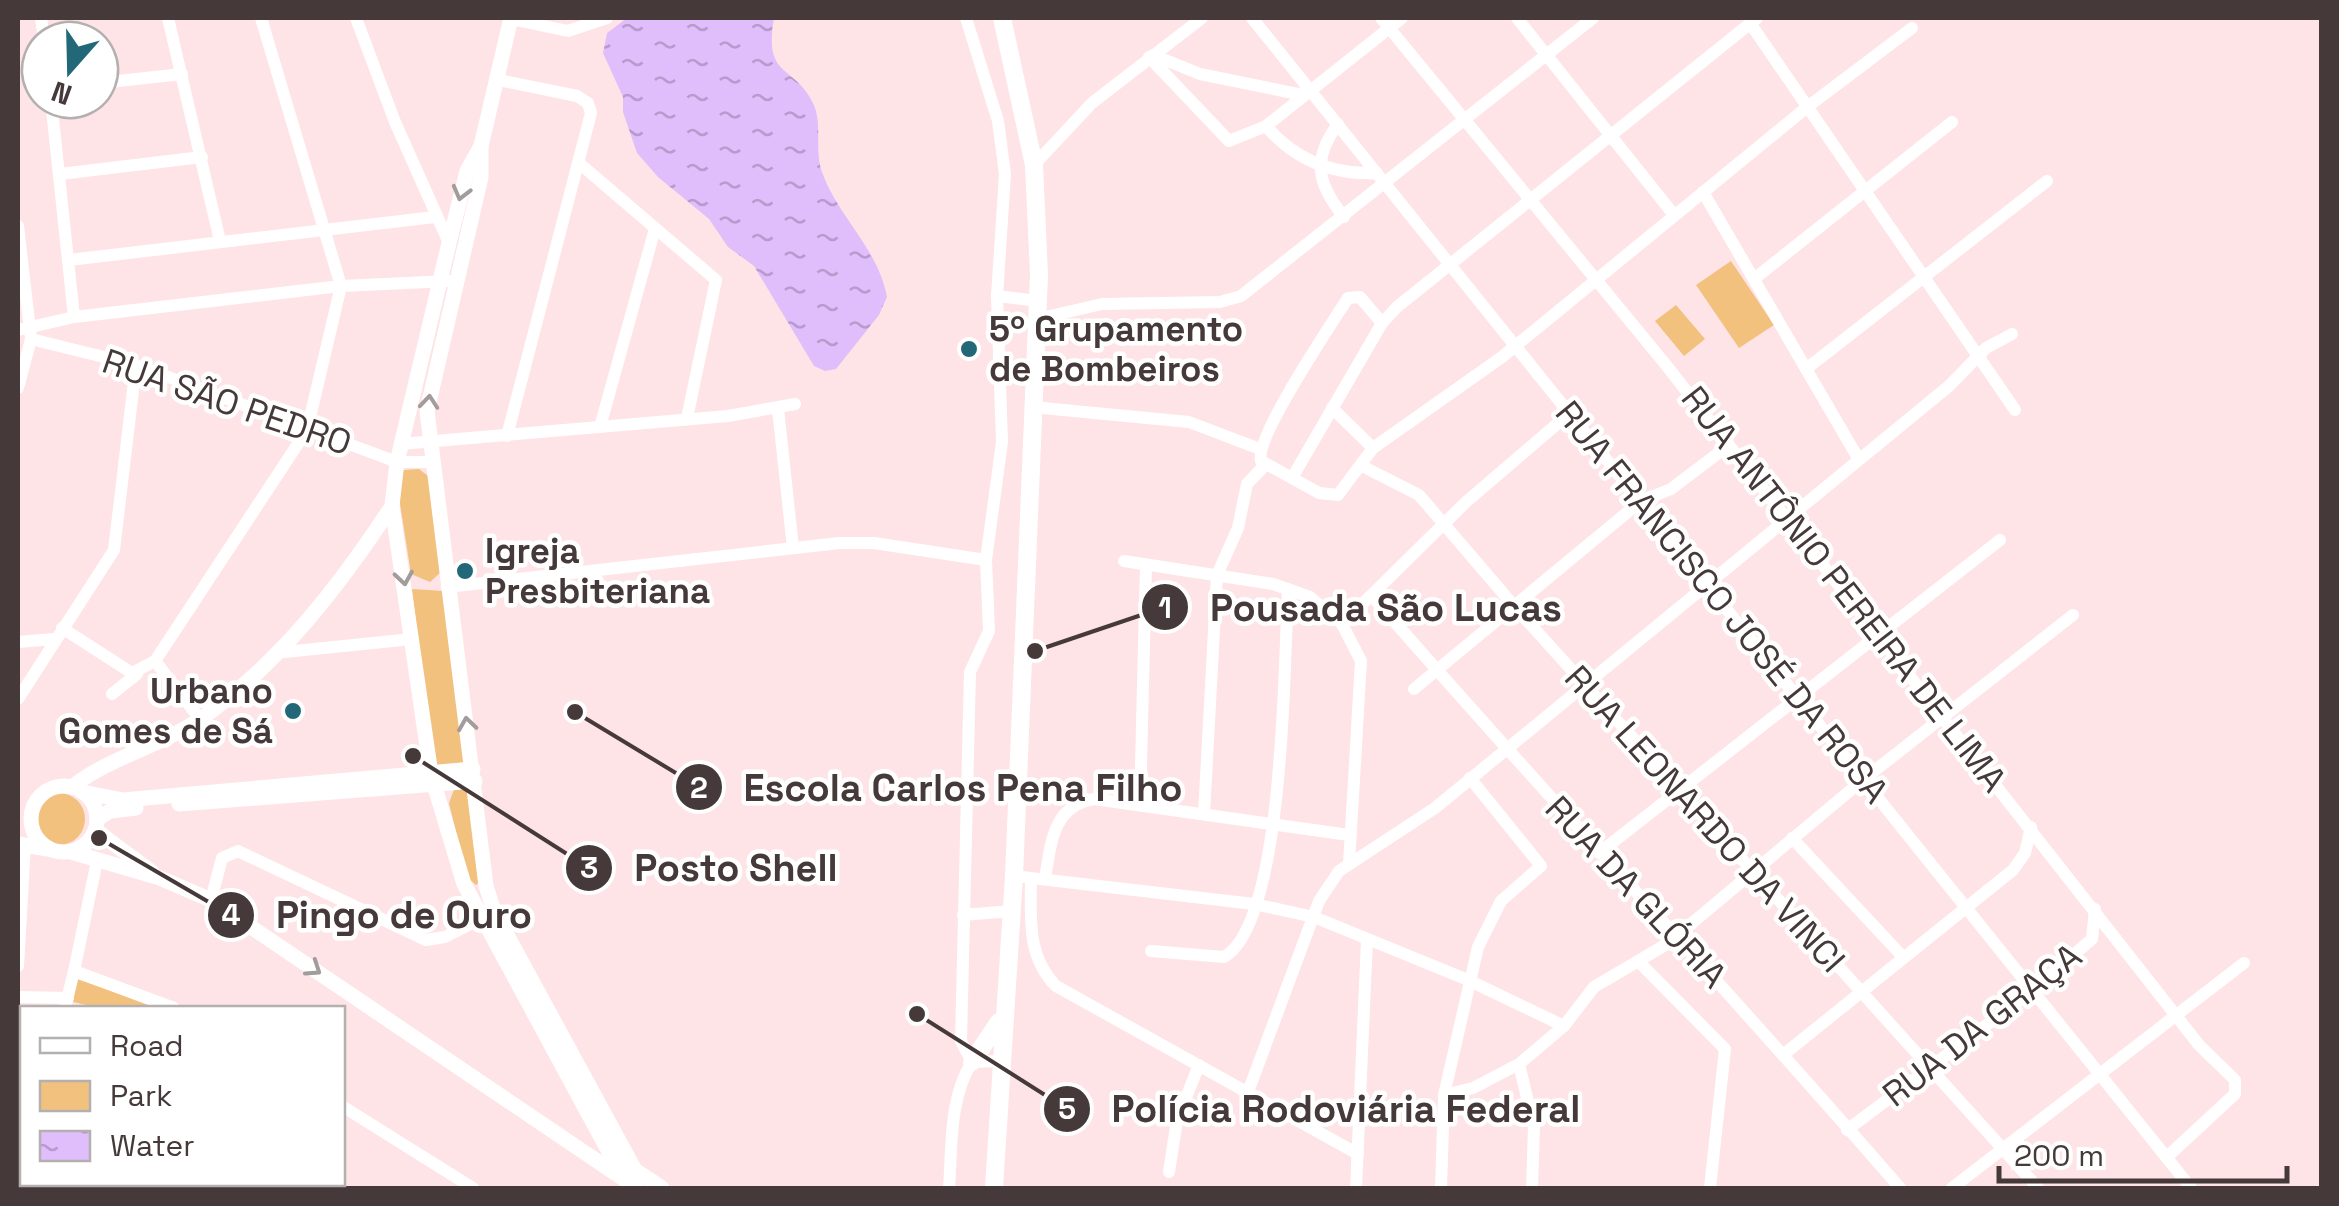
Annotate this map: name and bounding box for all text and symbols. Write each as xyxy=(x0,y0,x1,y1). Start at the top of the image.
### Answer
north arrow xyxy=(20,20,120,120)
text: N xyxy=(46,73,76,114)
one-way arrow xyxy=(452,184,473,201)
place label: 5º Grupamento de Bombeiros xyxy=(989,307,1243,391)
marker: 5º Grupamento de Bombeiros xyxy=(958,338,980,360)
street label: RUA SÃO PEDRO xyxy=(97,339,357,465)
street label: RUA ANTÔNIO PEREIRA DE LIMA xyxy=(1672,377,2016,801)
street label: RUA FRANCISCO JOSÉ DA ROSA xyxy=(1546,392,1898,812)
one-way arrow xyxy=(418,394,440,410)
place label: Igreja Presbiteriana xyxy=(485,529,710,613)
marker: Igreja Presbiteriana xyxy=(454,560,476,582)
one-way arrow xyxy=(393,569,414,586)
callout: Pousada São Lucas xyxy=(1140,573,1582,641)
text: Pousada São Lucas xyxy=(1210,584,1562,632)
text: 1 xyxy=(1158,588,1172,627)
street label: RUA LEONARDO DA VINCI xyxy=(1555,656,1855,982)
place label: Urbano Gomes de Sá xyxy=(58,669,273,753)
marker: Urbano Gomes de Sá xyxy=(282,700,304,722)
one-way arrow xyxy=(457,716,478,732)
callout: Escola Carlos Pena Filho xyxy=(674,753,1203,821)
text: Escola Carlos Pena Filho xyxy=(743,764,1183,812)
text: 2 xyxy=(690,768,708,807)
street label: RUA DA GLÓRIA xyxy=(1536,787,1736,997)
callout: Posto Shell xyxy=(564,834,858,902)
text: Posto Shell xyxy=(634,844,838,892)
text: 3 xyxy=(580,848,598,887)
callout: Pingo de Ouro xyxy=(206,881,552,949)
text: Pingo de Ouro xyxy=(276,891,532,939)
text: 4 xyxy=(221,895,241,934)
street label: RUA DA GRAÇA xyxy=(1874,934,2090,1116)
one-way arrow xyxy=(303,957,322,975)
legend xyxy=(20,1006,345,1186)
text: Road xyxy=(110,1026,184,1065)
callout: Polícia Rodoviária Federal xyxy=(1042,1075,1601,1143)
text: Park xyxy=(110,1076,172,1115)
text: Polícia Rodoviária Federal xyxy=(1112,1085,1580,1133)
text: 5 xyxy=(1058,1089,1076,1128)
scale bar xyxy=(1999,1121,2286,1183)
text: Water xyxy=(110,1126,195,1165)
text: 200 m xyxy=(2014,1136,2104,1175)

